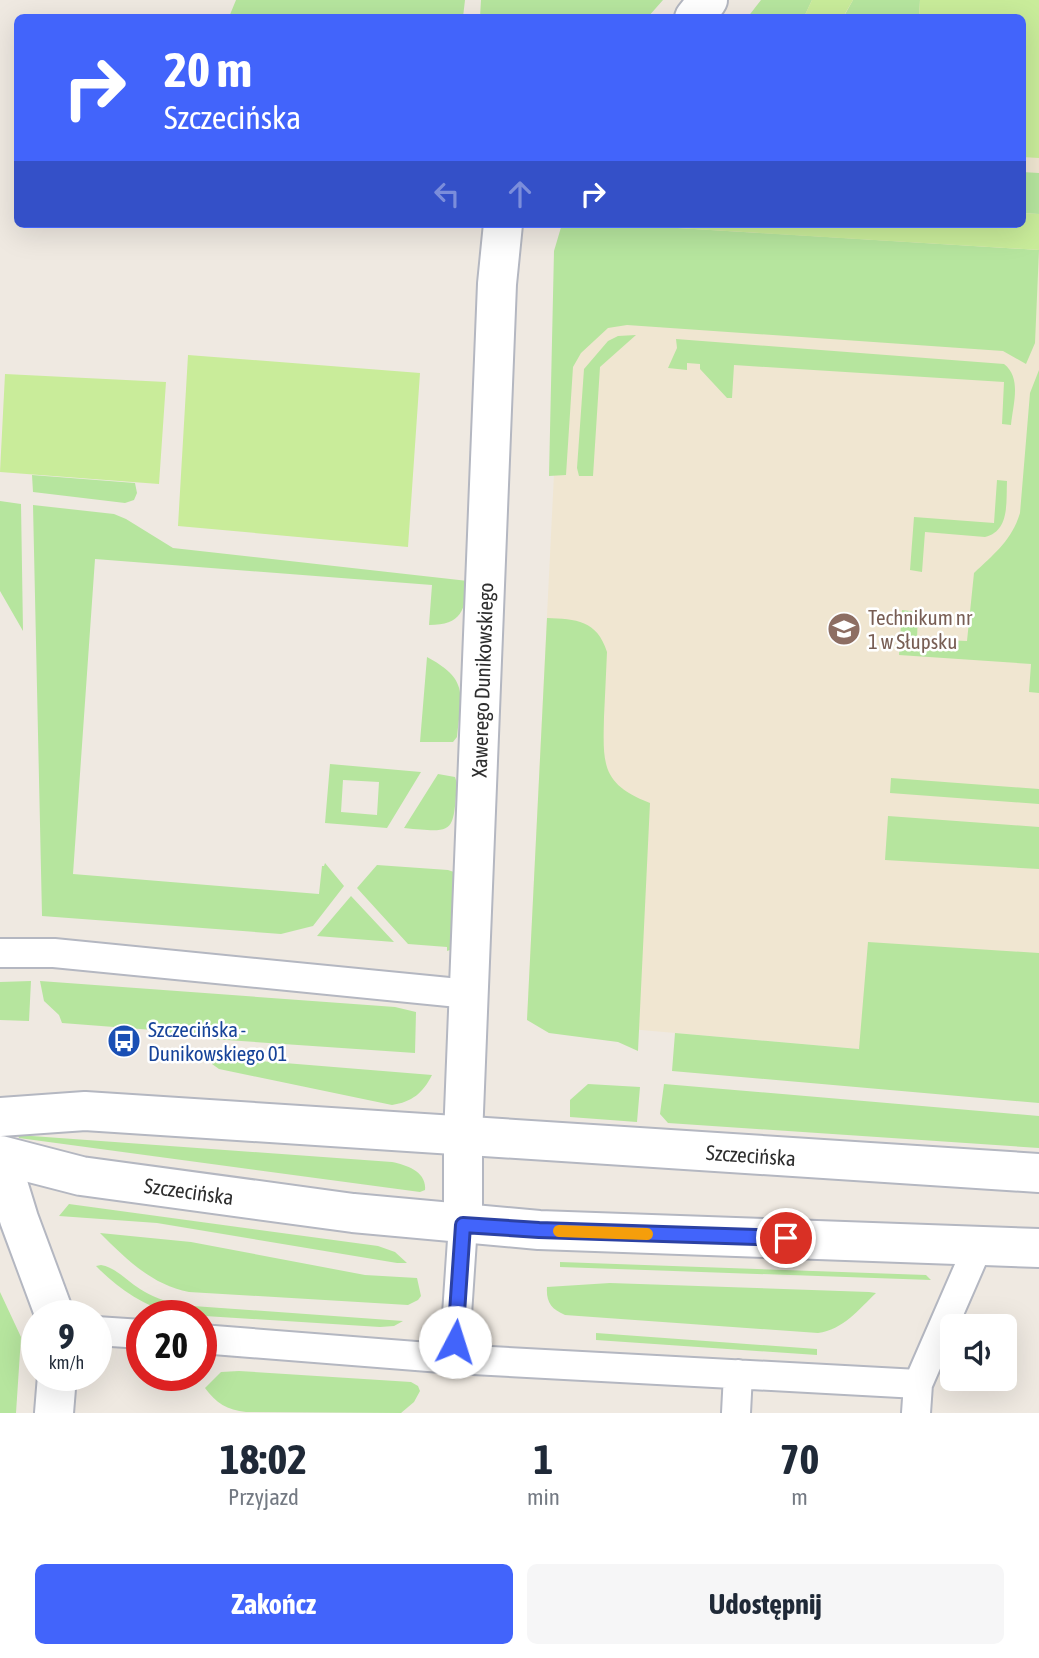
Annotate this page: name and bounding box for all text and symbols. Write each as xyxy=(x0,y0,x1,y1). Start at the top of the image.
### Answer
text: 20 m xyxy=(164,41,252,97)
icon: right xyxy=(49,42,140,133)
text: Szczecińska xyxy=(164,99,301,136)
icon: left xyxy=(428,175,466,213)
icon: ahead xyxy=(501,175,539,213)
icon: right xyxy=(574,175,612,213)
street label: Xawerego Dunikowskiego xyxy=(467,582,497,778)
place label: Technikum nr 1 w Słupsku xyxy=(868,605,973,653)
school or university icon: Technikum nr 1 w Słupsku xyxy=(825,610,863,648)
place label: Szczecińska - Dunikowskiego 01 xyxy=(148,1017,287,1065)
bus stop icon: Szczecińska - Dunikowskiego 01 xyxy=(105,1022,143,1060)
street label: Szczecińska xyxy=(705,1140,797,1170)
street label: Szczecińska xyxy=(143,1173,235,1209)
pin xyxy=(756,1208,816,1268)
icon: arrive xyxy=(767,1219,805,1257)
speed limit sign: 20 xyxy=(126,1300,217,1391)
position arrow xyxy=(418,1305,492,1379)
map controls xyxy=(940,1314,1017,1391)
button: sound xyxy=(940,1314,1017,1391)
text: 9 xyxy=(58,1316,75,1356)
text: km/h xyxy=(49,1352,84,1373)
text: 18:02 xyxy=(220,1435,307,1483)
text: 1 xyxy=(534,1435,553,1483)
text: 70 xyxy=(780,1435,819,1483)
text: Przyjazd xyxy=(228,1484,299,1510)
text: min xyxy=(527,1484,560,1510)
text: m xyxy=(791,1484,808,1510)
button: Zakończ xyxy=(35,1564,513,1644)
button: Udostępnij xyxy=(527,1564,1004,1644)

